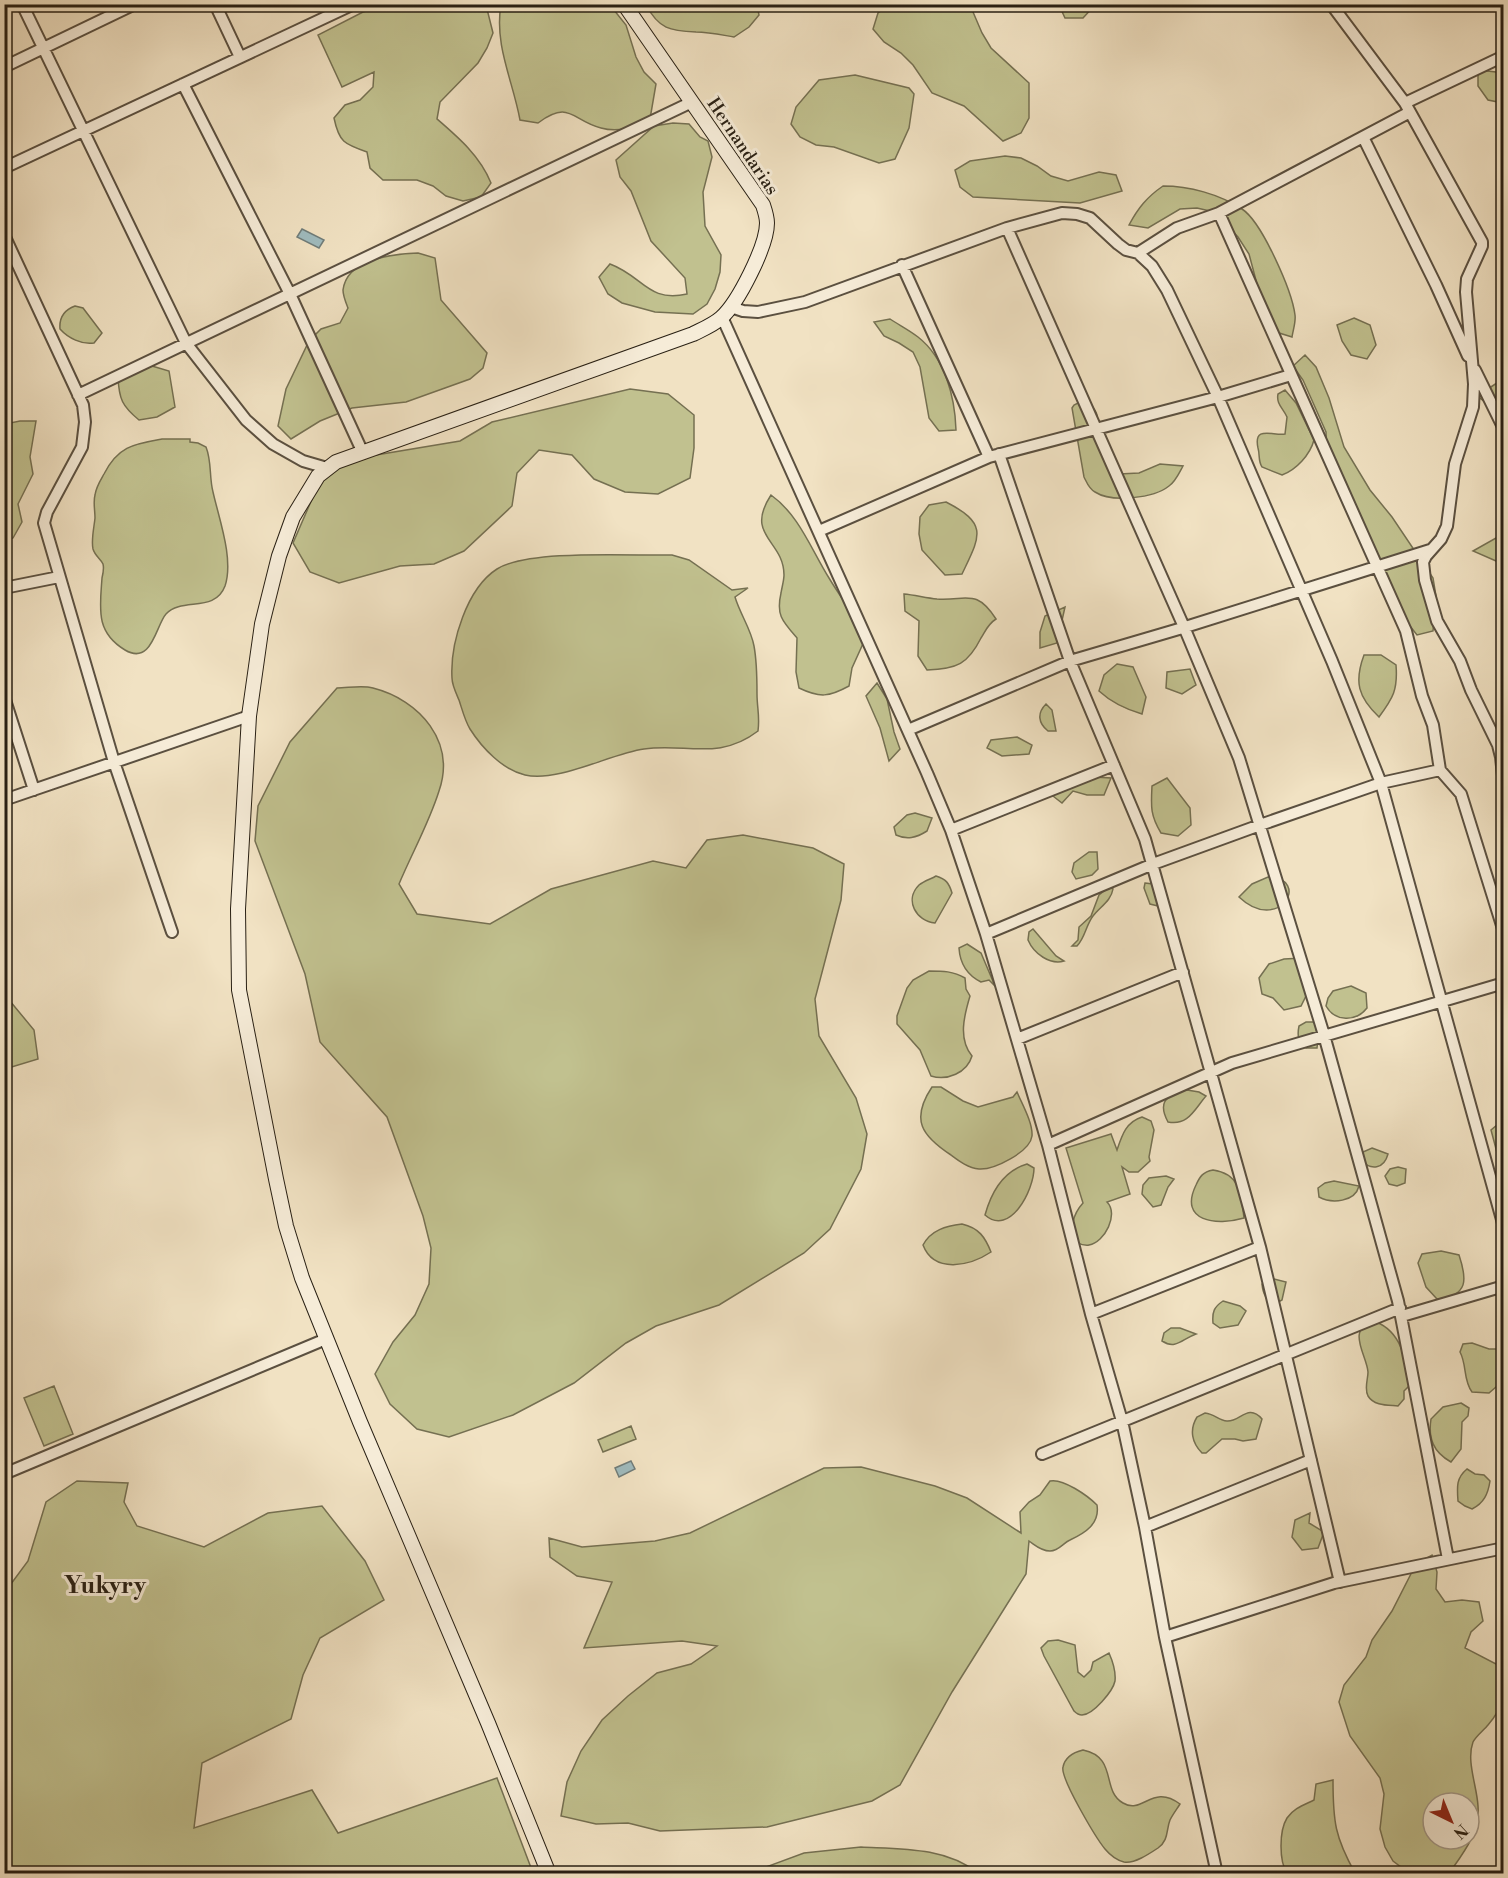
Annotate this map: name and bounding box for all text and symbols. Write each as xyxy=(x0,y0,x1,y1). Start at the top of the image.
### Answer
street label: Hernandarias xyxy=(702,93,784,199)
district label: Yukyry xyxy=(64,1571,147,1601)
north arrow xyxy=(1421,1791,1481,1851)
text: N xyxy=(1449,1820,1472,1843)

